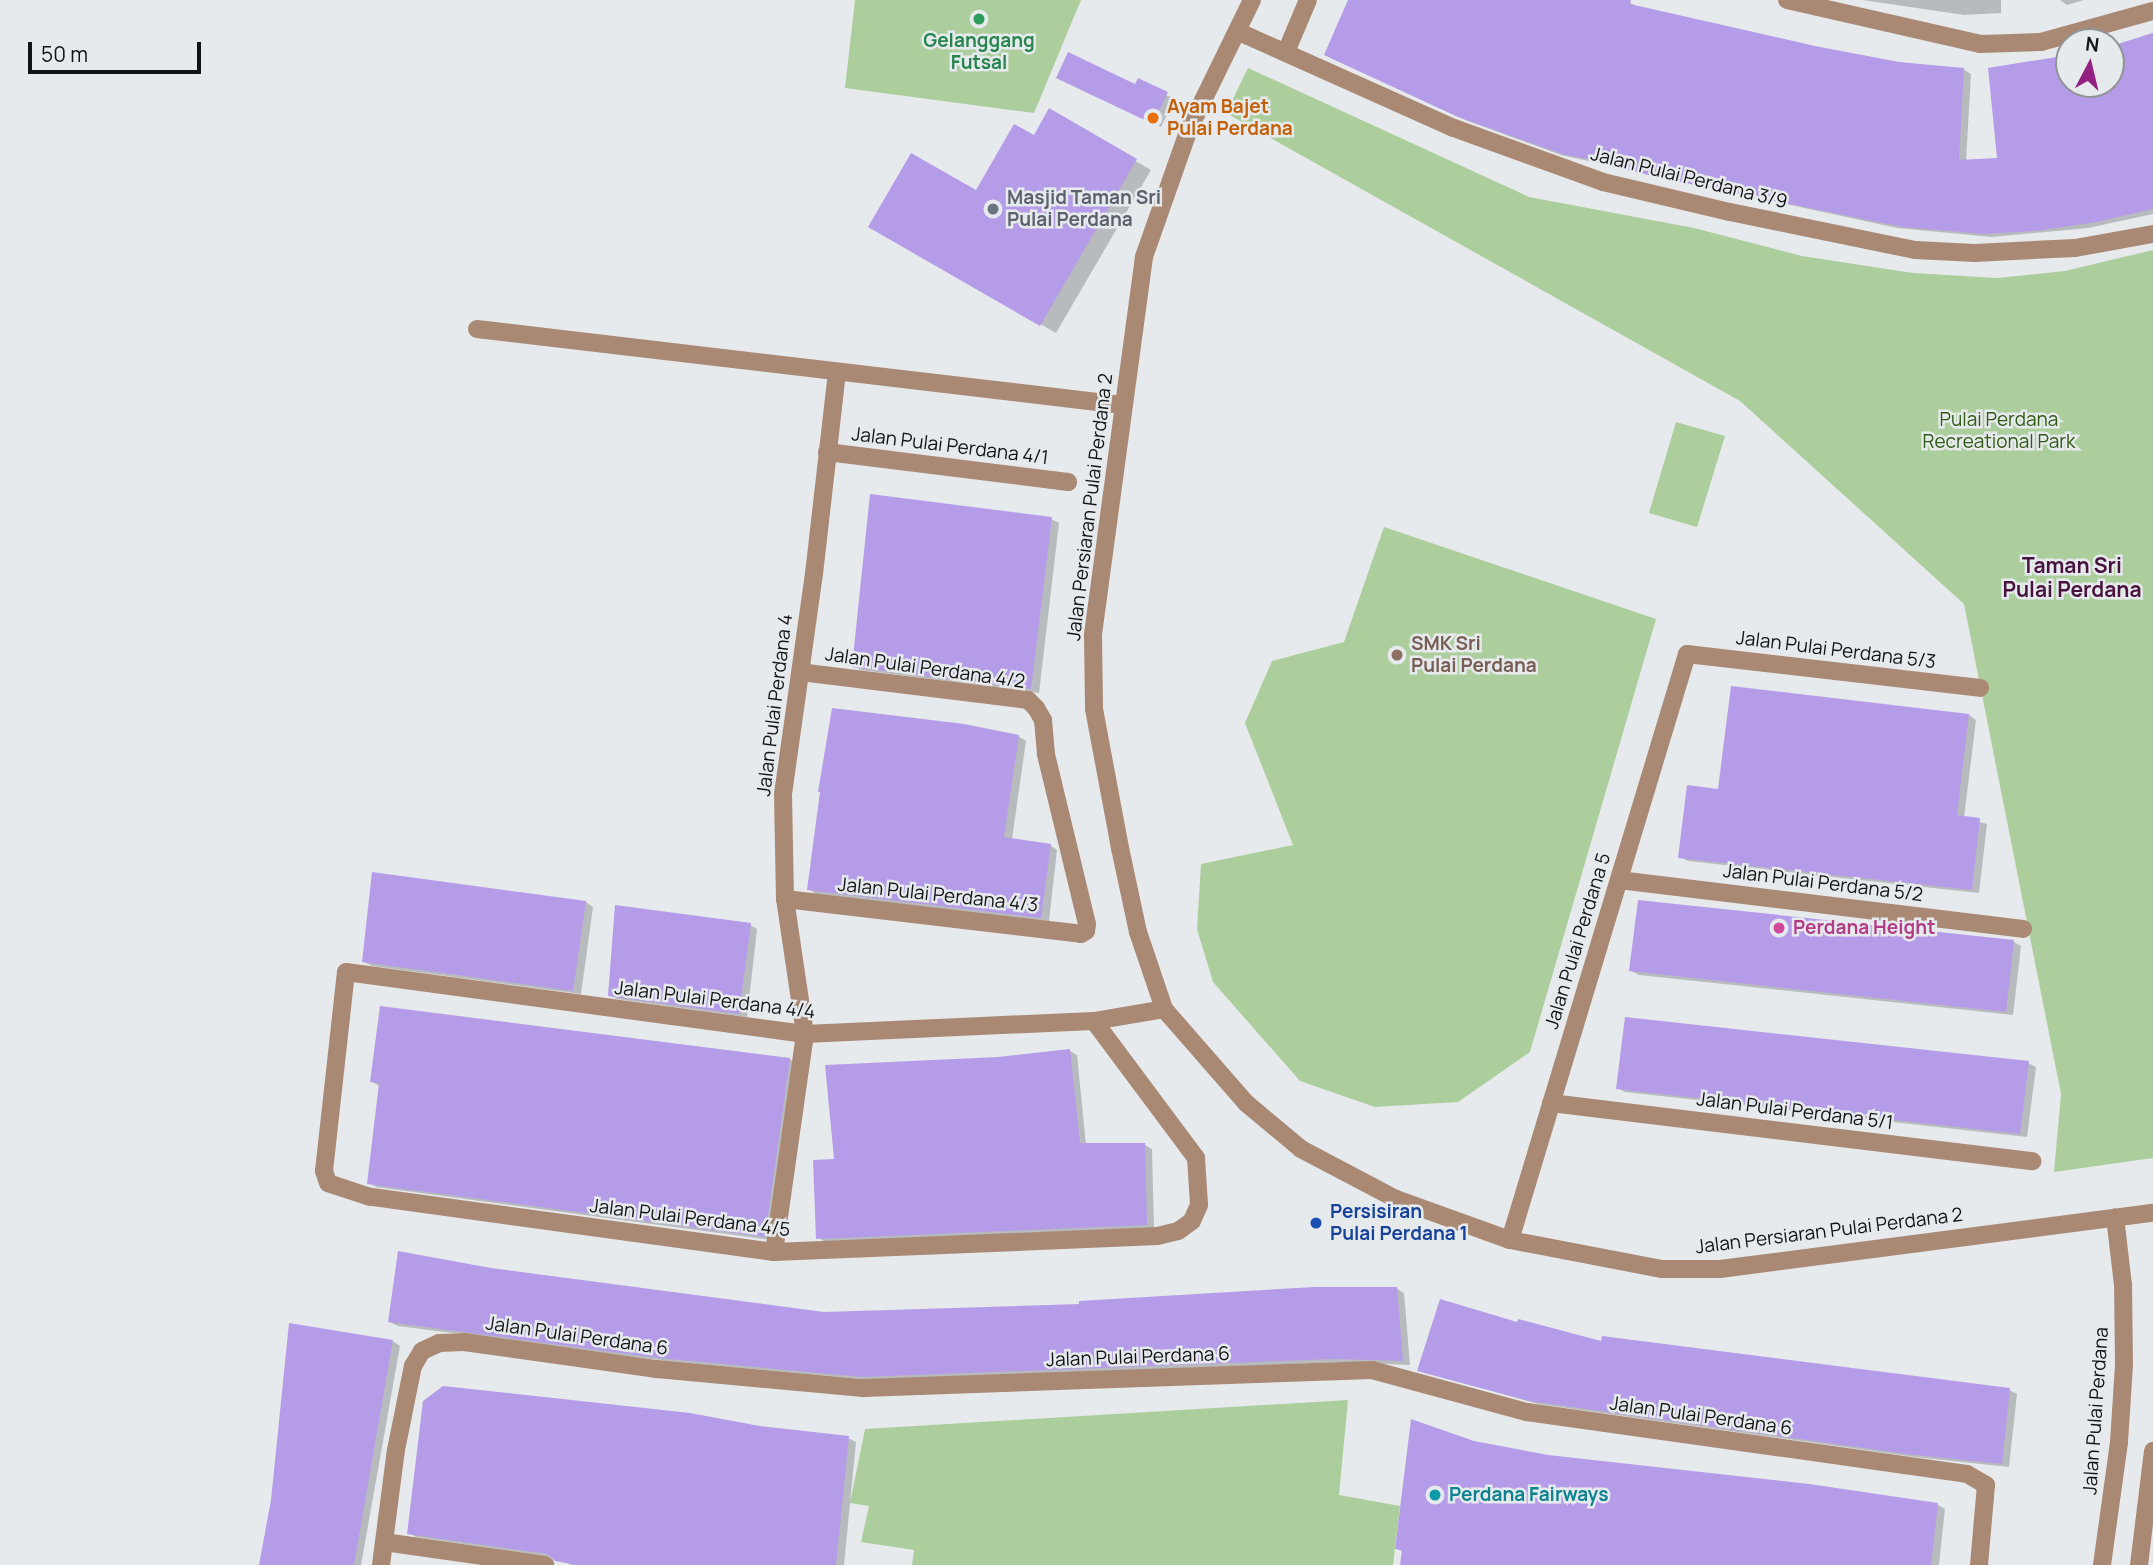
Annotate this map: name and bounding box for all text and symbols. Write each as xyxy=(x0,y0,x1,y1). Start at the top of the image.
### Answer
marker: Gelanggang Futsal xyxy=(971,11,987,27)
scale bar xyxy=(32,28,205,72)
north arrow xyxy=(2055,28,2125,98)
place label: Gelanggang Futsal xyxy=(923,30,1035,74)
text: N xyxy=(2084,30,2101,58)
text: 50 m xyxy=(41,40,88,68)
place label: Ayam Bajet Pulai Perdana xyxy=(1167,96,1293,140)
marker: Ayam Bajet Pulai Perdana xyxy=(1145,110,1161,126)
street label: Jalan Pulai Perdana 3/9 xyxy=(1588,143,1790,213)
place label: Masjid Taman Sri Pulai Perdana xyxy=(1007,187,1161,231)
marker: Masjid Taman Sri Pulai Perdana xyxy=(985,201,1001,217)
street label: Jalan Persiaran Pulai Perdana 2 xyxy=(1062,372,1118,642)
park label: Pulai Perdana Recreational Park xyxy=(1923,409,2075,453)
street label: Jalan Pulai Perdana 4/1 xyxy=(850,423,1050,469)
district label: Taman Sri Pulai Perdana xyxy=(2003,552,2141,602)
street label: Jalan Pulai Perdana 4 xyxy=(753,613,797,797)
street label: Jalan Pulai Perdana 5/3 xyxy=(1735,626,1937,674)
place label: SMK Sri Pulai Perdana xyxy=(1411,633,1537,677)
street label: Jalan Pulai Perdana 4/2 xyxy=(824,643,1026,693)
marker: SMK Sri Pulai Perdana xyxy=(1389,647,1405,663)
street label: Jalan Pulai Perdana 5 xyxy=(1540,850,1616,1032)
street label: Jalan Pulai Perdana 5/2 xyxy=(1722,859,1924,907)
street label: Jalan Pulai Perdana 4/3 xyxy=(837,873,1039,917)
place label: Perdana Height xyxy=(1793,917,1935,939)
marker: Perdana Height xyxy=(1771,920,1787,936)
street label: Jalan Pulai Perdana 4/4 xyxy=(613,976,817,1024)
street label: Jalan Pulai Perdana 5/1 xyxy=(1695,1088,1895,1134)
street label: Jalan Pulai Perdana 4/5 xyxy=(589,1194,791,1242)
place label: Persisiran Pulai Perdana 1 xyxy=(1330,1201,1468,1245)
street label: Jalan Persiaran Pulai Perdana 2 xyxy=(1694,1203,1964,1259)
marker: Persisiran Pulai Perdana 1 xyxy=(1308,1215,1324,1231)
street label: Jalan Pulai Perdana 6 xyxy=(484,1312,670,1360)
street label: Jalan Pulai Perdana xyxy=(2079,1326,2113,1496)
street label: Jalan Pulai Perdana 6 xyxy=(1046,1342,1230,1372)
street label: Jalan Pulai Perdana 6 xyxy=(1608,1392,1794,1440)
place label: Perdana Fairways xyxy=(1449,1484,1608,1506)
marker: Perdana Fairways xyxy=(1427,1487,1443,1503)

